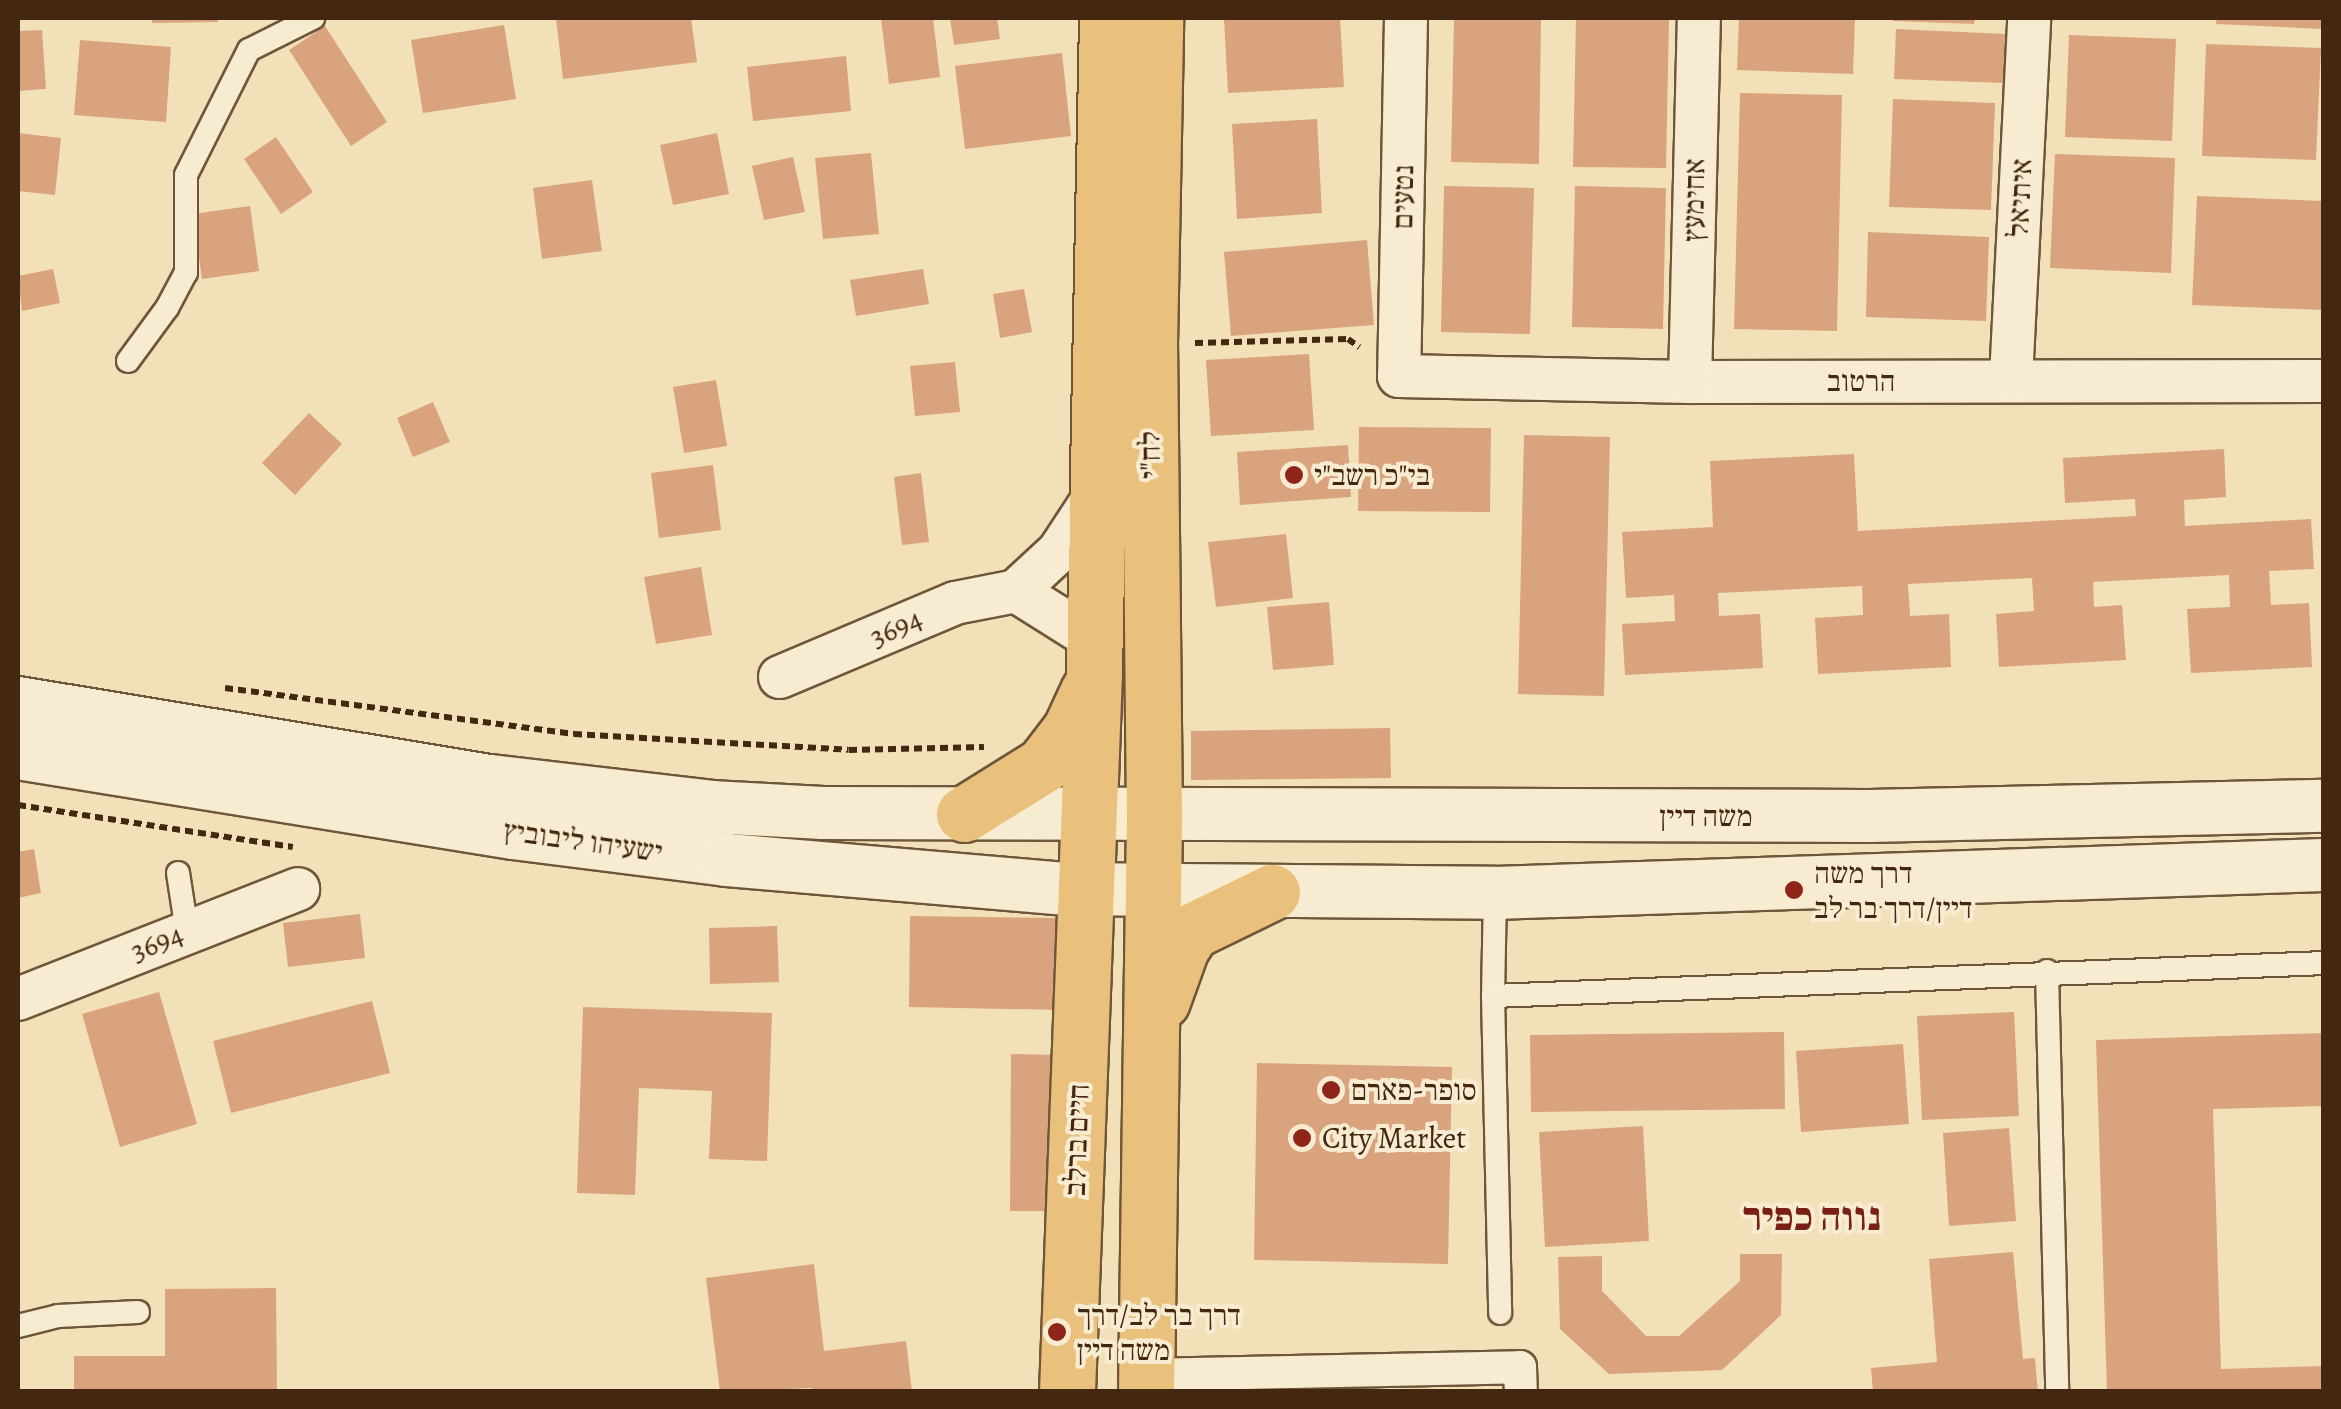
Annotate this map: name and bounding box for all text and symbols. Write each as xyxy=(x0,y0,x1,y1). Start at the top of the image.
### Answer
street label: איתיאל xyxy=(2000,157,2040,239)
street label: אחימעץ xyxy=(1675,158,1713,242)
street label: נטעים xyxy=(1384,164,1422,230)
street label: הרטוב xyxy=(1827,363,1895,399)
street label: לח"י xyxy=(1132,431,1168,479)
place label: בי"כ רשב"י xyxy=(1314,457,1430,493)
marker: בי"כ רשב"י xyxy=(1283,464,1305,486)
street label: 3694 xyxy=(864,601,928,655)
street label: משה דיין xyxy=(1659,798,1753,834)
street label: ישעיהו ליבוביץ xyxy=(501,812,665,870)
place label: דרך משה דיין/דרך בר לב xyxy=(1814,855,1972,926)
marker: דרך משה דיין/דרך בר לב xyxy=(1783,879,1805,901)
street label: 3694 xyxy=(126,917,188,969)
place label: סופר-פארם xyxy=(1351,1072,1477,1108)
marker: סופר-פארם xyxy=(1320,1079,1342,1101)
street label: חיים ברלב xyxy=(1057,1083,1097,1197)
place label: City Market xyxy=(1322,1120,1466,1156)
marker: City Market xyxy=(1291,1127,1313,1149)
district label: נווה כפיר xyxy=(1743,1193,1881,1241)
place label: דרך בר לב/דרך משה דיין xyxy=(1077,1297,1241,1368)
marker: דרך בר לב/דרך משה דיין xyxy=(1046,1321,1068,1343)

